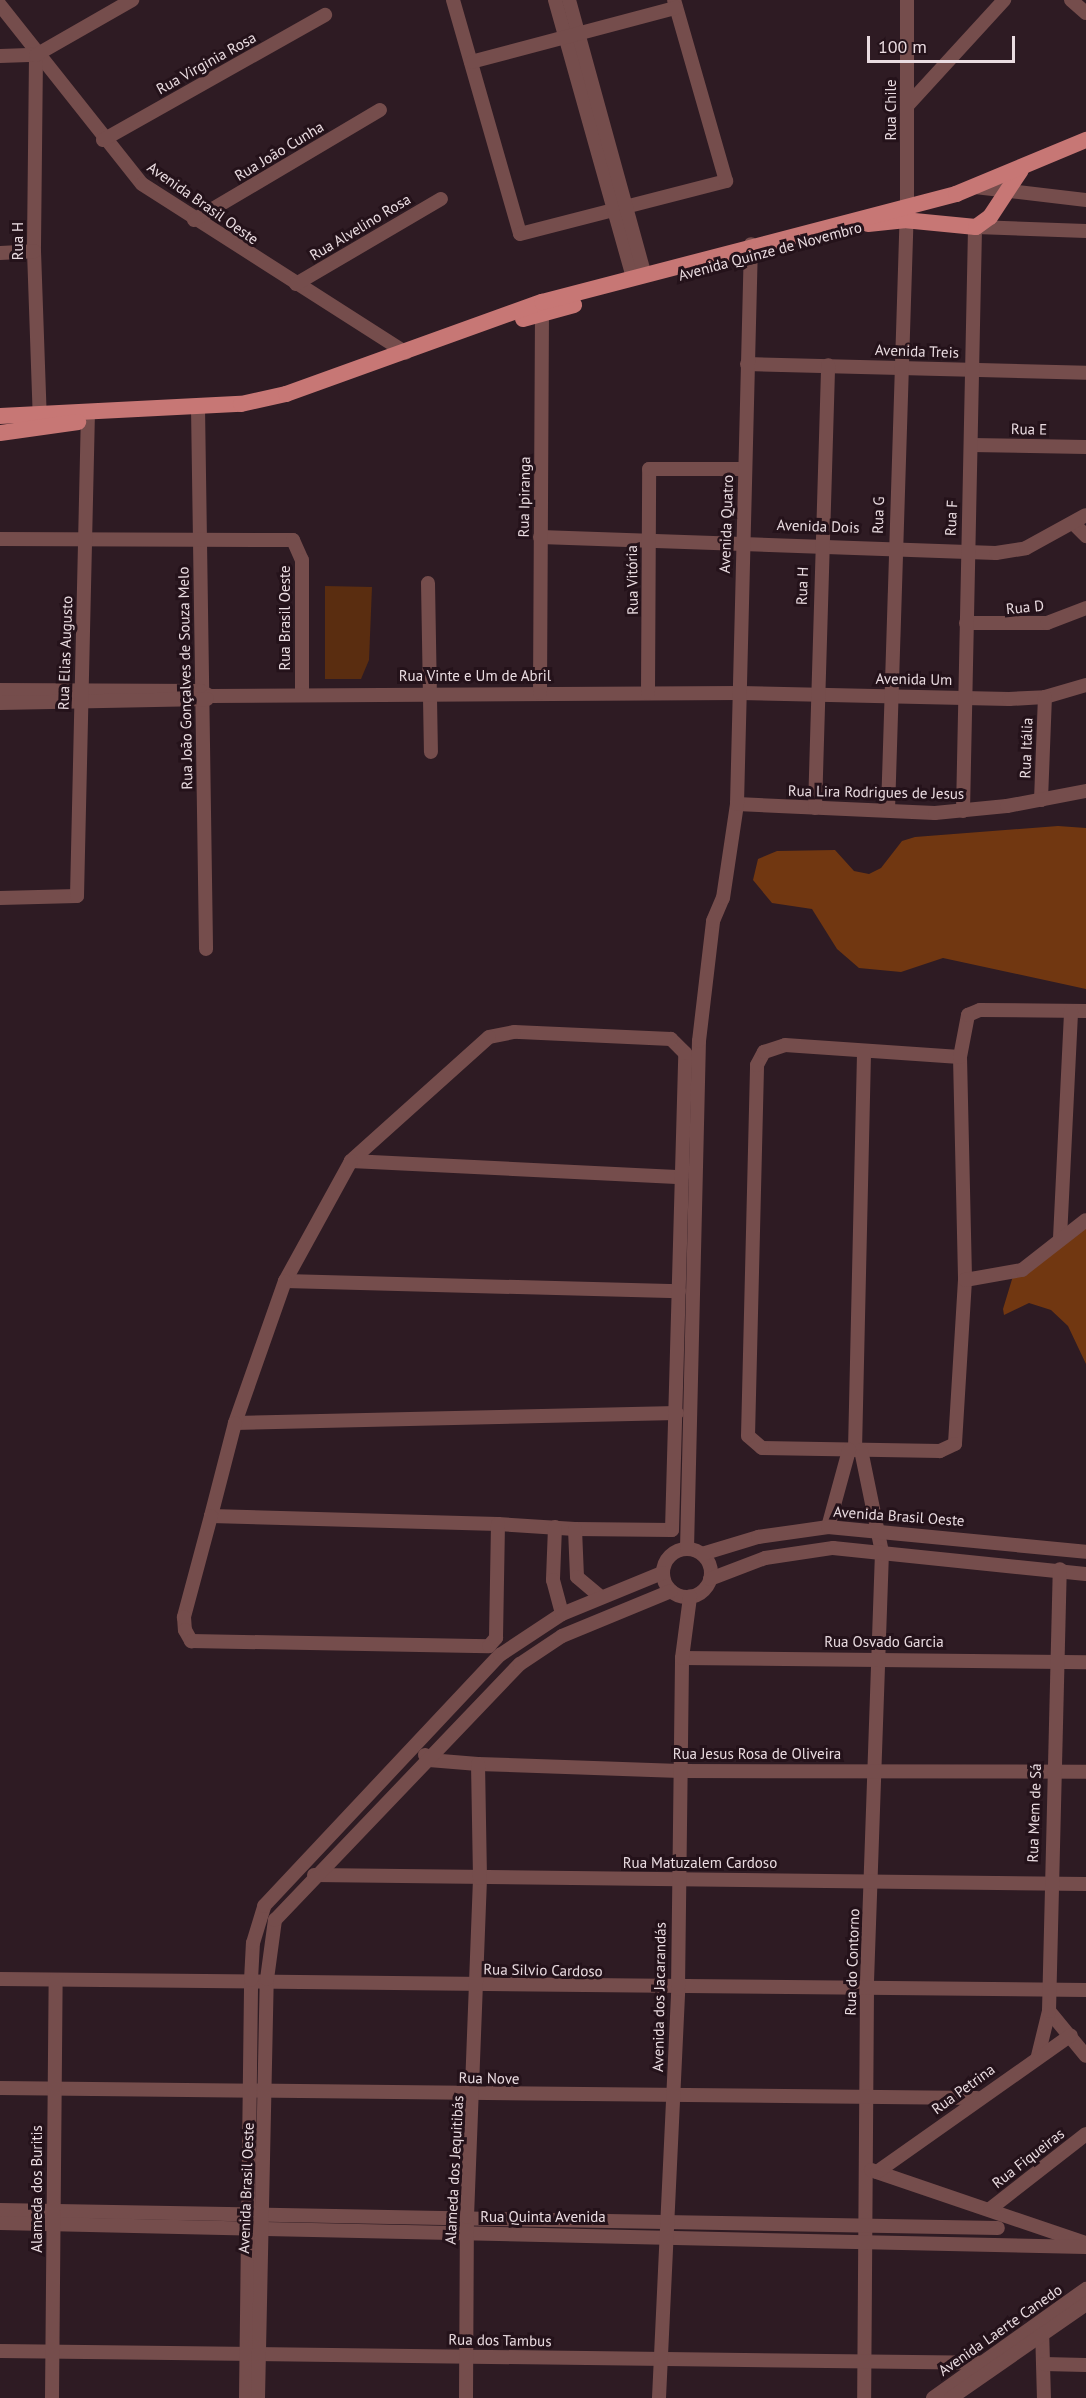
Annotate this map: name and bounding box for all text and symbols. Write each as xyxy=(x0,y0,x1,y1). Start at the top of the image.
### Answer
scale bar xyxy=(870,24,1018,62)
street label: Rua Virginia Rosa xyxy=(153,28,259,98)
text: 100 m xyxy=(878,35,927,58)
street label: Rua Chile xyxy=(882,79,900,141)
street label: Rua João Cunha xyxy=(231,117,327,185)
street label: Avenida Brasil Oeste xyxy=(144,158,262,248)
street label: Rua Alvelino Rosa xyxy=(306,190,414,264)
street label: Avenida Quinze de Novembro xyxy=(676,218,864,284)
street label: Rua H xyxy=(9,222,27,260)
street label: Avenida Treis xyxy=(874,341,960,361)
street label: Rua E xyxy=(1011,420,1047,438)
street label: Rua Ipiranga xyxy=(514,456,534,538)
street label: Avenida Quatro xyxy=(715,474,737,574)
street label: Rua G xyxy=(868,496,888,534)
street label: Rua F xyxy=(941,500,961,536)
street label: Avenida Dois xyxy=(776,516,860,536)
street label: Rua Vitória xyxy=(622,545,642,615)
street label: Rua Brasil Oeste xyxy=(276,565,294,671)
street label: Rua João Gonçalves de Souza Melo xyxy=(174,566,196,790)
street label: Rua H xyxy=(792,567,812,605)
street label: Rua Elias Augusto xyxy=(54,595,76,711)
street label: Rua D xyxy=(1005,596,1045,618)
street label: Rua Vinte e Um de Abril xyxy=(398,667,552,685)
street label: Avenida Um xyxy=(876,669,952,689)
street label: Rua Itália xyxy=(1016,717,1036,779)
street label: Rua Lira Rodrigues de Jesus xyxy=(788,781,964,803)
street label: Avenida Brasil Oeste xyxy=(833,1502,965,1530)
street label: Rua Osvado Garcia xyxy=(824,1633,944,1651)
street label: Rua Jesus Rosa de Oliveira xyxy=(673,1745,841,1763)
street label: Rua Mem de Sá xyxy=(1023,1763,1045,1863)
street label: Rua Matuzalem Cardoso xyxy=(623,1854,777,1872)
street label: Rua do Contorno xyxy=(841,1908,863,2016)
street label: Avenida dos Jacarandás xyxy=(649,1922,669,2072)
street label: Rua Silvio Cardoso xyxy=(483,1960,603,1980)
street label: Rua Petrina xyxy=(928,2060,998,2118)
street label: Rua Nove xyxy=(458,2068,520,2088)
street label: Alameda dos Jequitibás xyxy=(441,2095,467,2245)
street label: Avenida Brasil Oeste xyxy=(235,2122,257,2254)
street label: Rua Fiqueiras xyxy=(988,2124,1068,2192)
street label: Alameda dos Buritis xyxy=(28,2125,46,2253)
street label: Rua Quinta Avenida xyxy=(480,2208,606,2226)
street label: Avenida Laerte Canedo xyxy=(935,2280,1065,2380)
street label: Rua dos Tambus xyxy=(448,2330,552,2350)

